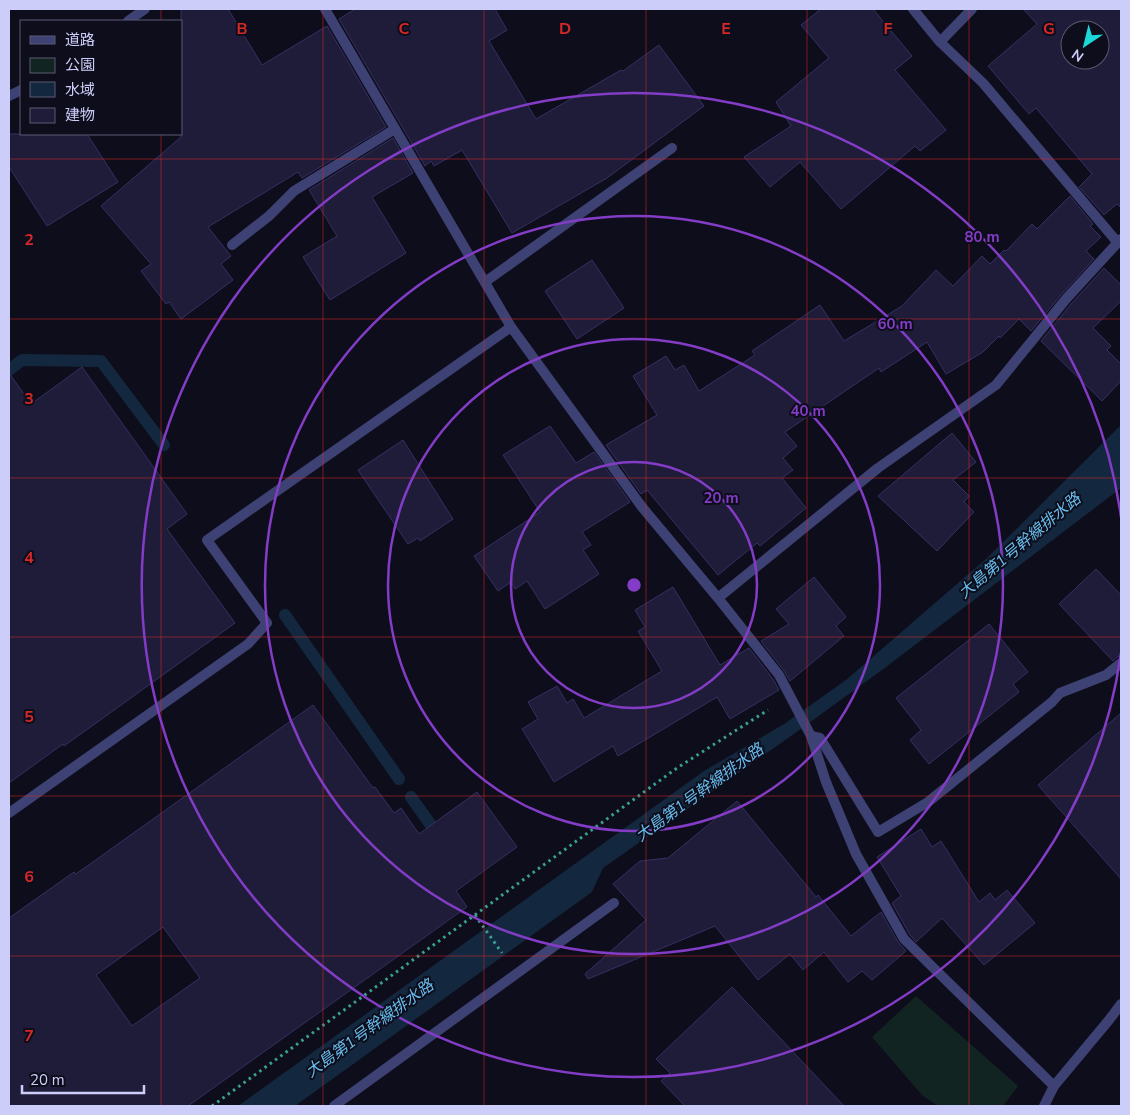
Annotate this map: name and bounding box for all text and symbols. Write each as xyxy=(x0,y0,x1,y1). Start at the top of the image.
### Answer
text: B xyxy=(236,18,248,40)
text: C xyxy=(399,18,410,40)
text: D xyxy=(559,18,571,40)
text: E xyxy=(721,18,731,40)
text: F xyxy=(884,18,893,40)
text: G xyxy=(1043,18,1055,40)
legend xyxy=(20,20,182,135)
north arrow xyxy=(1060,20,1110,70)
text: 道路 xyxy=(65,30,95,50)
text: N xyxy=(1068,44,1088,66)
text: 公園 xyxy=(65,55,95,75)
text: 水域 xyxy=(65,80,95,100)
text: 建物 xyxy=(65,105,95,125)
text: 80 m xyxy=(964,227,1000,247)
text: 2 xyxy=(24,229,34,251)
text: 60 m xyxy=(877,314,913,334)
text: 3 xyxy=(24,388,34,410)
text: 40 m xyxy=(790,401,826,421)
water label: 大島第1号幹線排水路 xyxy=(954,487,1087,604)
text: 20 m xyxy=(703,488,739,508)
text: 4 xyxy=(24,547,34,569)
centre of rings xyxy=(625,576,643,594)
text: 5 xyxy=(24,706,34,728)
water label: 大島第1号幹線排水路 xyxy=(631,738,770,847)
text: 6 xyxy=(24,866,34,888)
water label: 大島第1号幹線排水路 xyxy=(301,974,440,1083)
text: 7 xyxy=(24,1025,34,1047)
scale bar xyxy=(22,1062,145,1094)
text: 20 m xyxy=(30,1070,65,1090)

